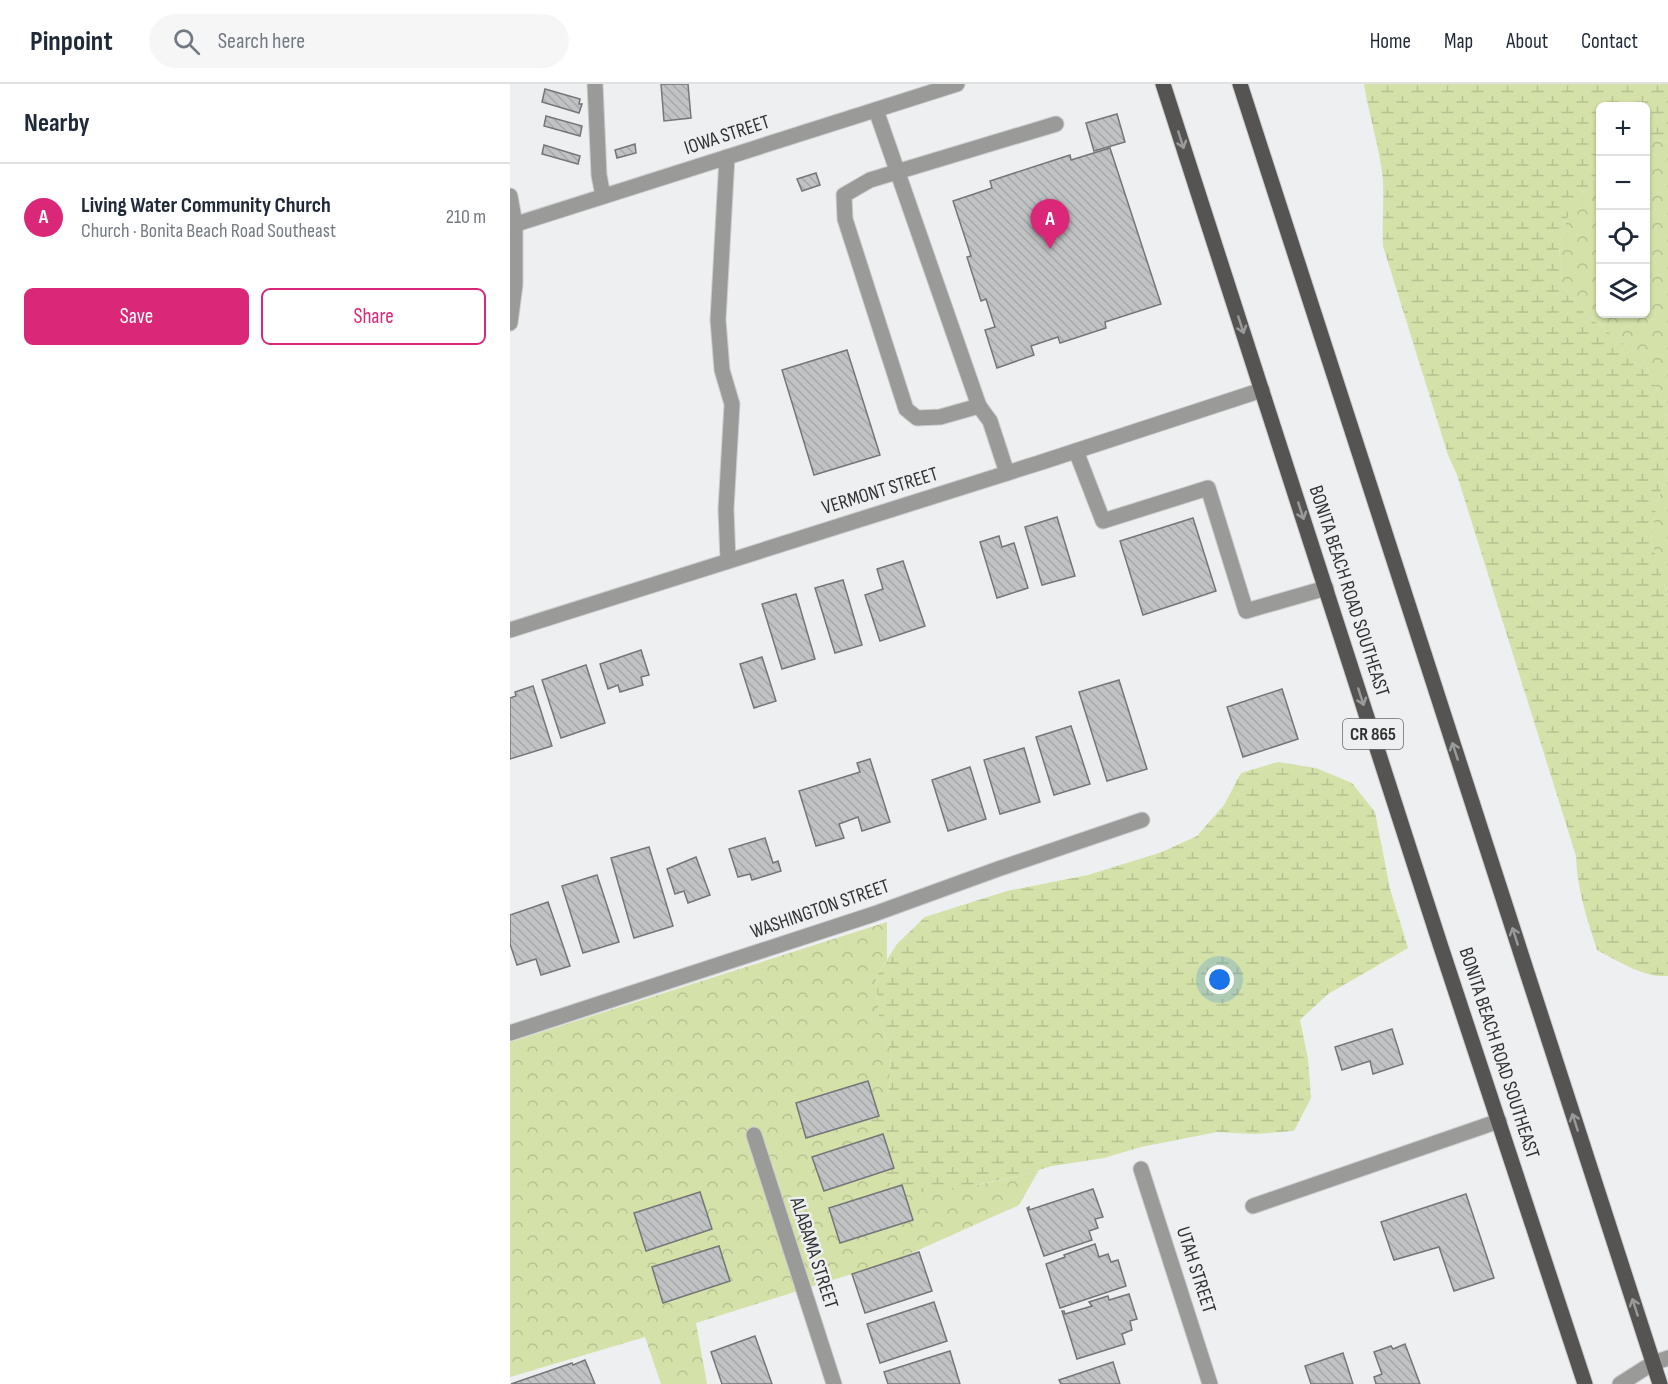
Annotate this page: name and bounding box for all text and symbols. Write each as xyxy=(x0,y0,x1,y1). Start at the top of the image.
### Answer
search box xyxy=(149,14,569,68)
text: Pinpoint xyxy=(30,25,113,58)
icon: search xyxy=(170,25,203,58)
text: Search here xyxy=(218,28,305,55)
text: Home xyxy=(1370,29,1411,54)
text: Map xyxy=(1444,29,1473,54)
text: About xyxy=(1506,29,1548,54)
text: Contact xyxy=(1581,29,1638,54)
map controls xyxy=(1596,102,1650,318)
button: + xyxy=(1596,102,1650,156)
text: Nearby xyxy=(24,108,90,139)
street label: IOWA STREET xyxy=(681,110,773,160)
one-way arrow xyxy=(1177,130,1188,149)
button: − xyxy=(1596,156,1650,210)
text: Living Water Community Church xyxy=(81,192,331,219)
pin: A xyxy=(1030,200,1070,249)
text: A xyxy=(39,205,48,229)
text: 210 m xyxy=(446,205,486,229)
button: locate xyxy=(1596,210,1650,264)
text: Church · Bonita Beach Road Southeast xyxy=(81,219,336,243)
button: layers xyxy=(1596,264,1650,318)
button: Save xyxy=(24,288,249,345)
button: Share xyxy=(261,288,486,345)
one-way arrow xyxy=(1236,315,1247,334)
street label: VERMONT STREET xyxy=(819,462,941,520)
street label: BONITA BEACH ROAD SOUTHEAST xyxy=(1303,482,1395,700)
one-way arrow xyxy=(1296,501,1307,520)
one-way arrow xyxy=(1356,687,1367,706)
road number: CR 865 xyxy=(1343,719,1403,749)
one-way arrow xyxy=(1449,742,1460,761)
street label: WASHINGTON STREET xyxy=(747,874,893,944)
one-way arrow xyxy=(1509,927,1520,946)
street label: BONITA BEACH ROAD SOUTHEAST xyxy=(1453,944,1545,1162)
your location xyxy=(1205,965,1234,994)
one-way arrow xyxy=(1569,1113,1580,1132)
street label: ALABAMA STREET xyxy=(784,1193,843,1312)
street label: UTAH STREET xyxy=(1171,1224,1221,1316)
one-way arrow xyxy=(1629,1298,1640,1317)

